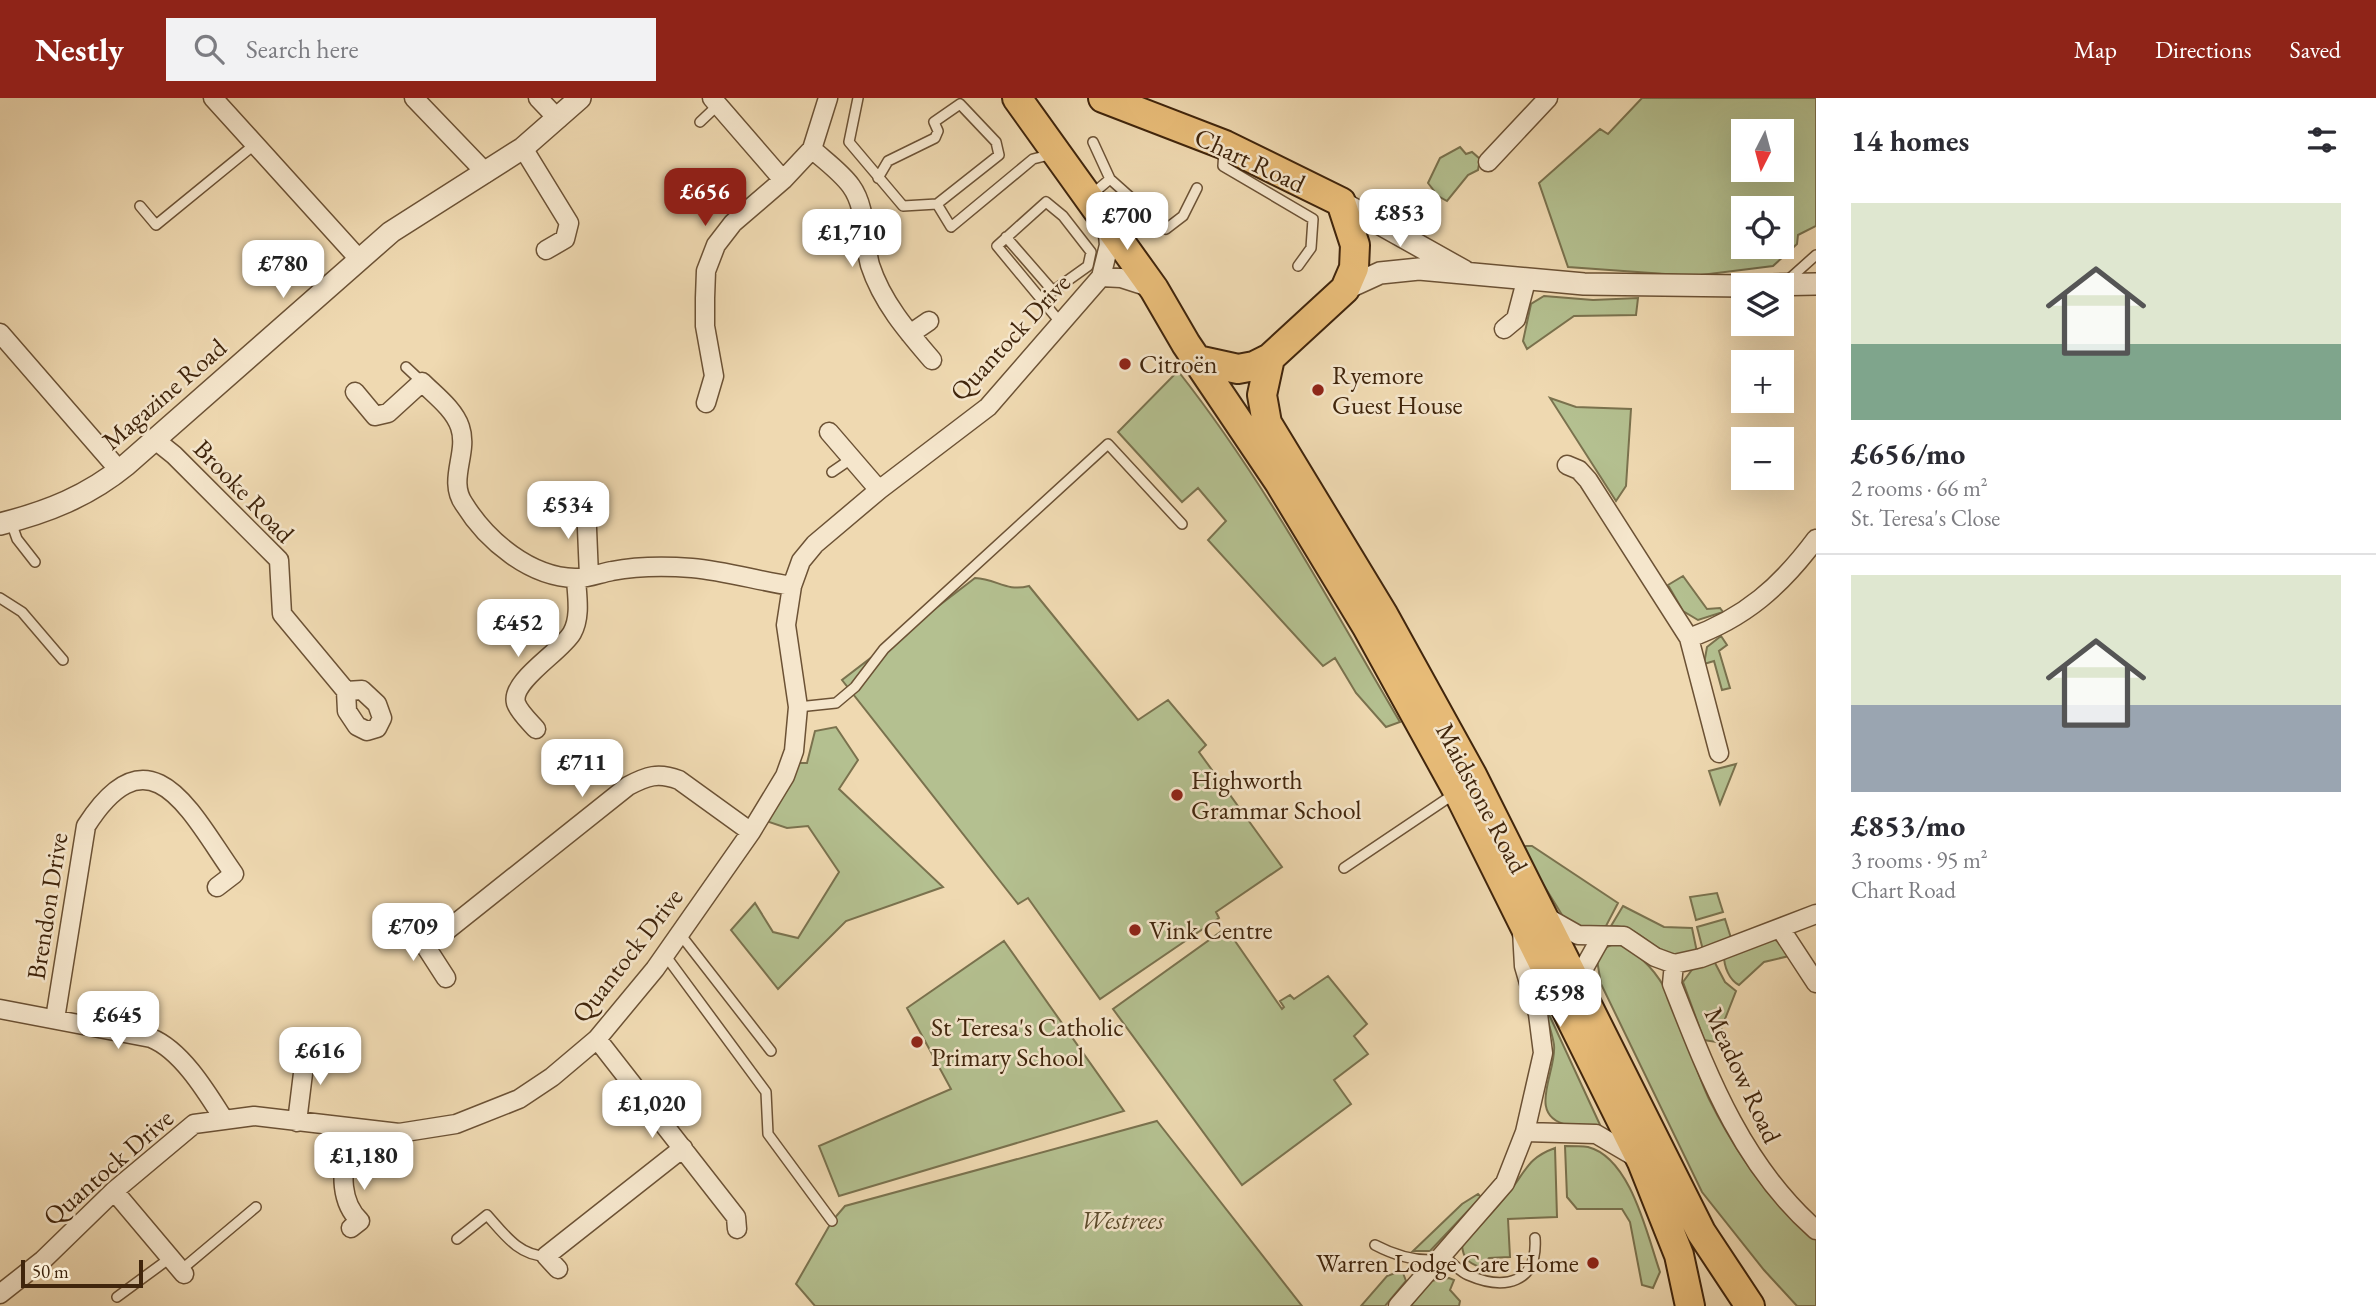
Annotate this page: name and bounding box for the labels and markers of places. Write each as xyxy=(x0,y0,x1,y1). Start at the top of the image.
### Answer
pin: £656 xyxy=(664,169,746,228)
pin: £853 xyxy=(1359,190,1441,249)
pin: £700 xyxy=(1086,192,1168,252)
pin: £1,710 xyxy=(795,209,909,269)
pin: £780 xyxy=(242,240,324,300)
place label: Citroën xyxy=(1139,347,1218,381)
marker: Citroën xyxy=(1117,356,1133,372)
place label: Ryemore Guest House xyxy=(1332,358,1463,422)
marker: Ryemore Guest House xyxy=(1310,382,1326,398)
pin: £534 xyxy=(527,482,609,541)
pin: £452 xyxy=(477,600,559,659)
pin: £711 xyxy=(541,740,623,799)
place label: Highworth Grammar School xyxy=(1191,763,1361,827)
marker: Highworth Grammar School xyxy=(1169,787,1185,803)
pin: £709 xyxy=(372,904,454,963)
place label: Vink Centre xyxy=(1149,913,1273,947)
marker: Vink Centre xyxy=(1127,922,1143,938)
pin: £598 xyxy=(1519,970,1601,1029)
pin: £645 xyxy=(77,992,159,1051)
place label: St Teresa's Catholic Primary School xyxy=(931,1010,1124,1074)
pin: £616 xyxy=(279,1028,361,1087)
marker: St Teresa's Catholic Primary School xyxy=(909,1034,925,1050)
pin: £1,020 xyxy=(595,1080,709,1140)
pin: £1,180 xyxy=(307,1132,421,1192)
place label: Warren Lodge Care Home xyxy=(1316,1246,1579,1280)
marker: Warren Lodge Care Home xyxy=(1585,1255,1601,1271)

